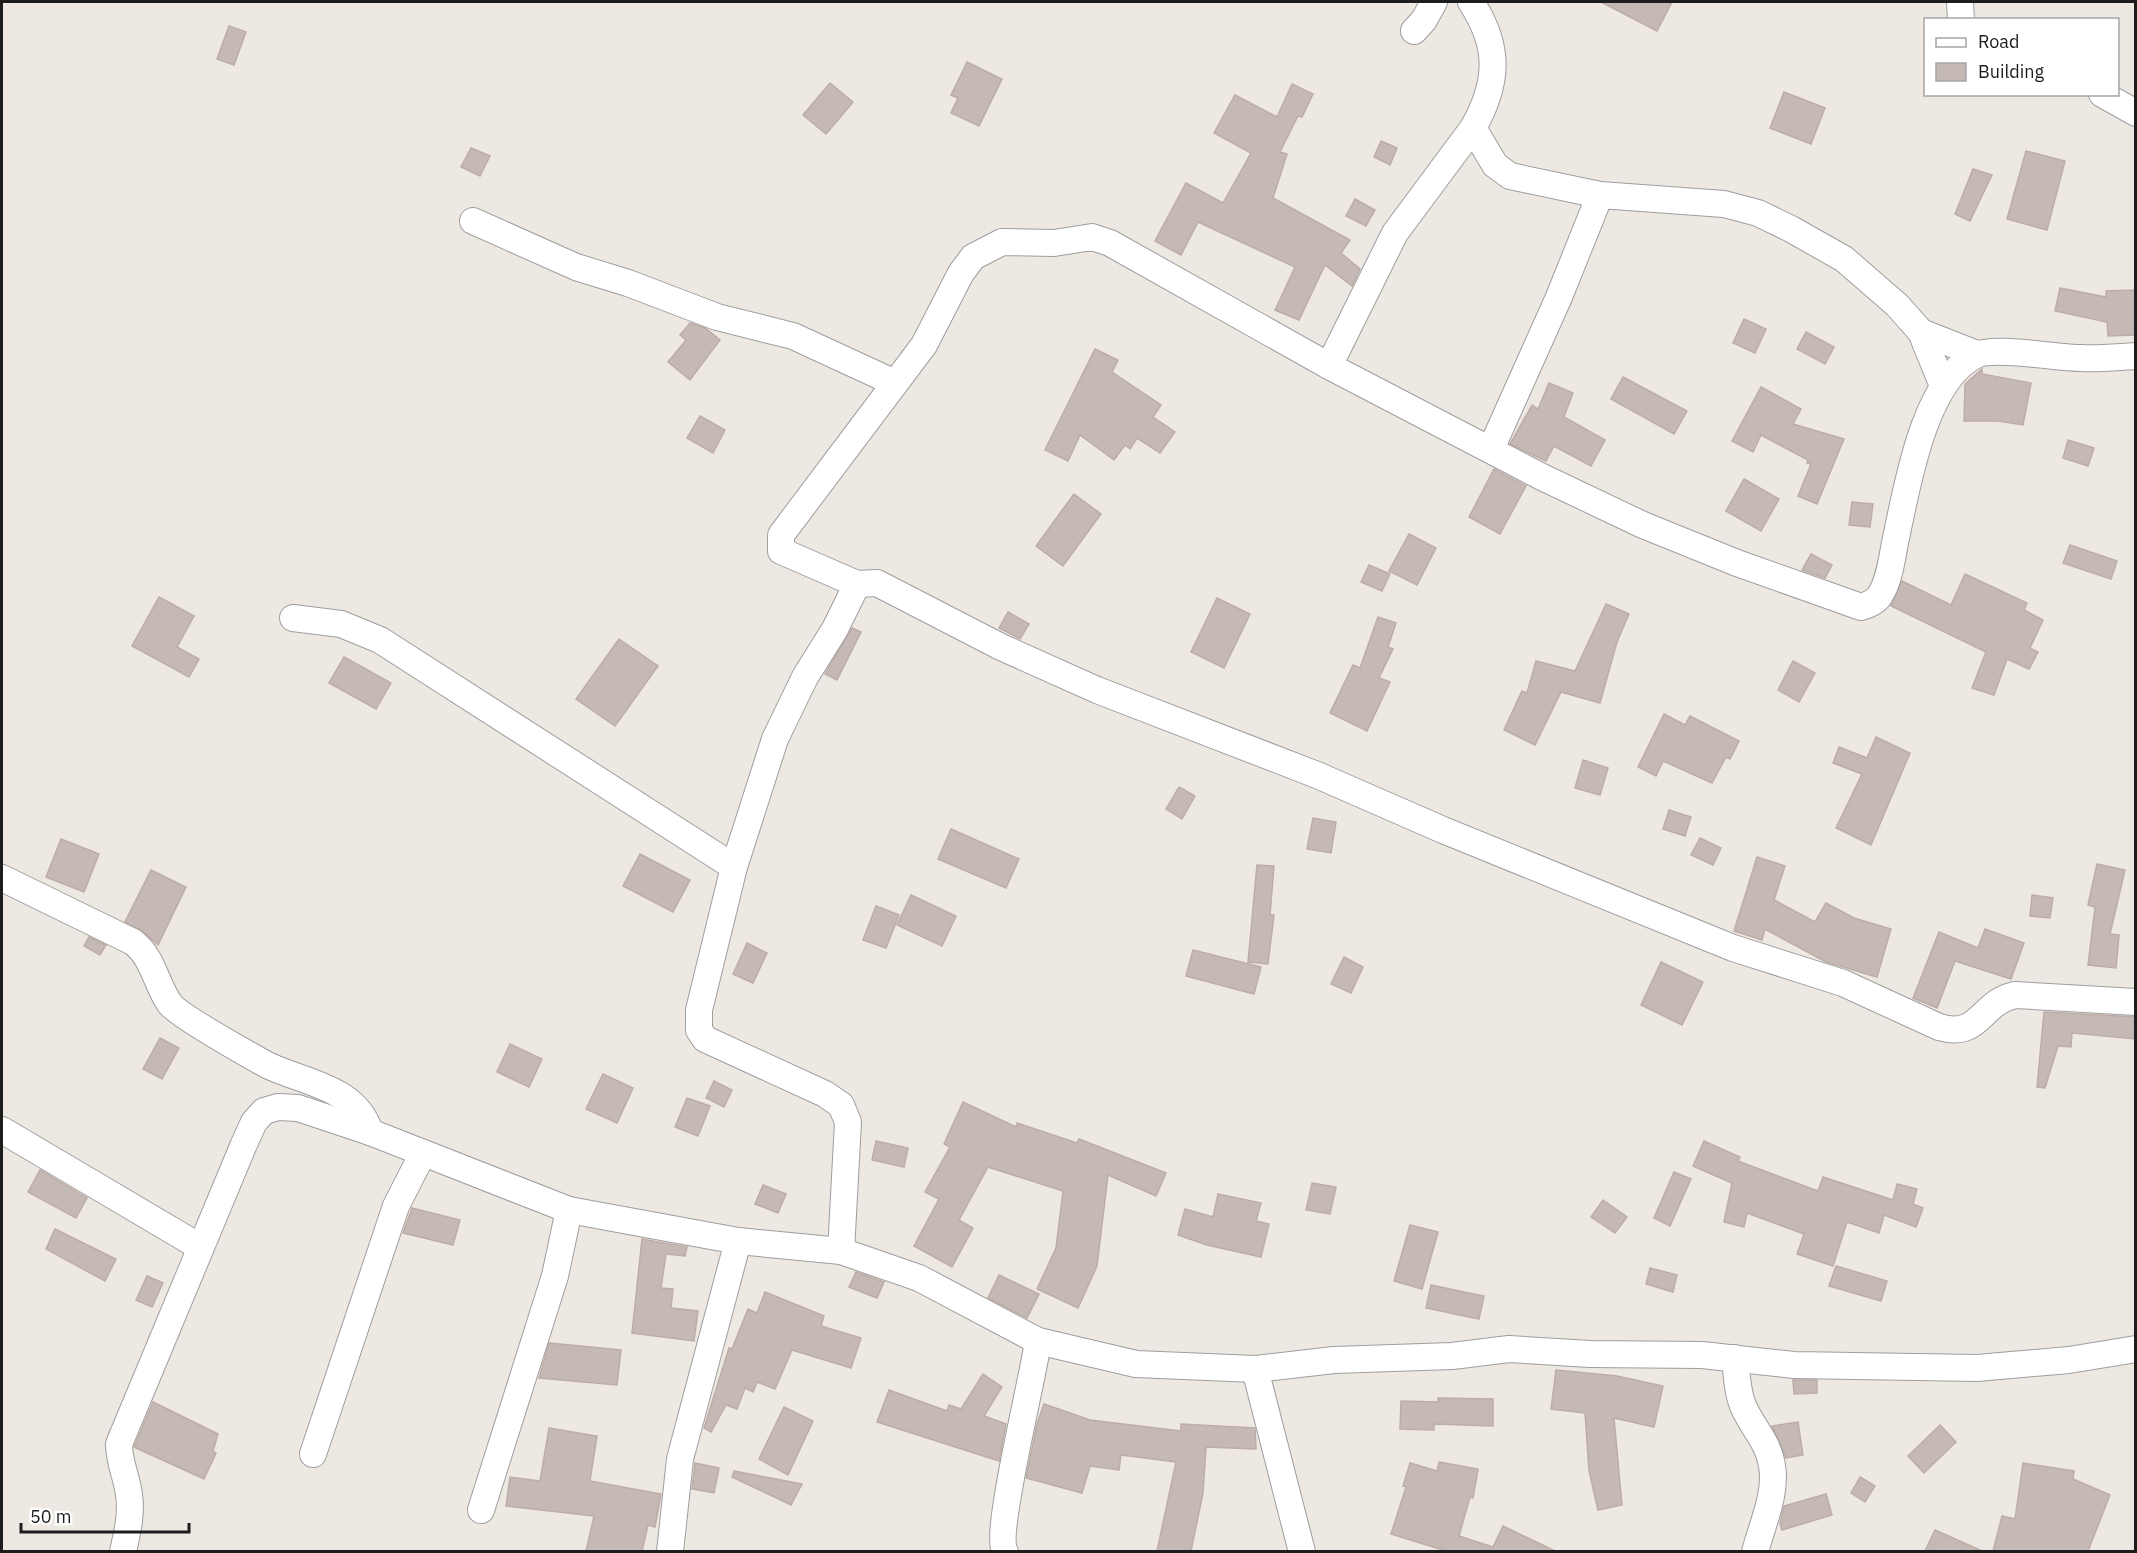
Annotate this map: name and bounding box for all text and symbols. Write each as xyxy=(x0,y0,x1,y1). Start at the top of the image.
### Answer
legend xyxy=(1924,18,2119,96)
text: Road xyxy=(1978,30,2019,53)
text: Building xyxy=(1978,60,2045,83)
scale bar xyxy=(21,1496,189,1534)
text: 50 m xyxy=(30,1505,72,1528)

